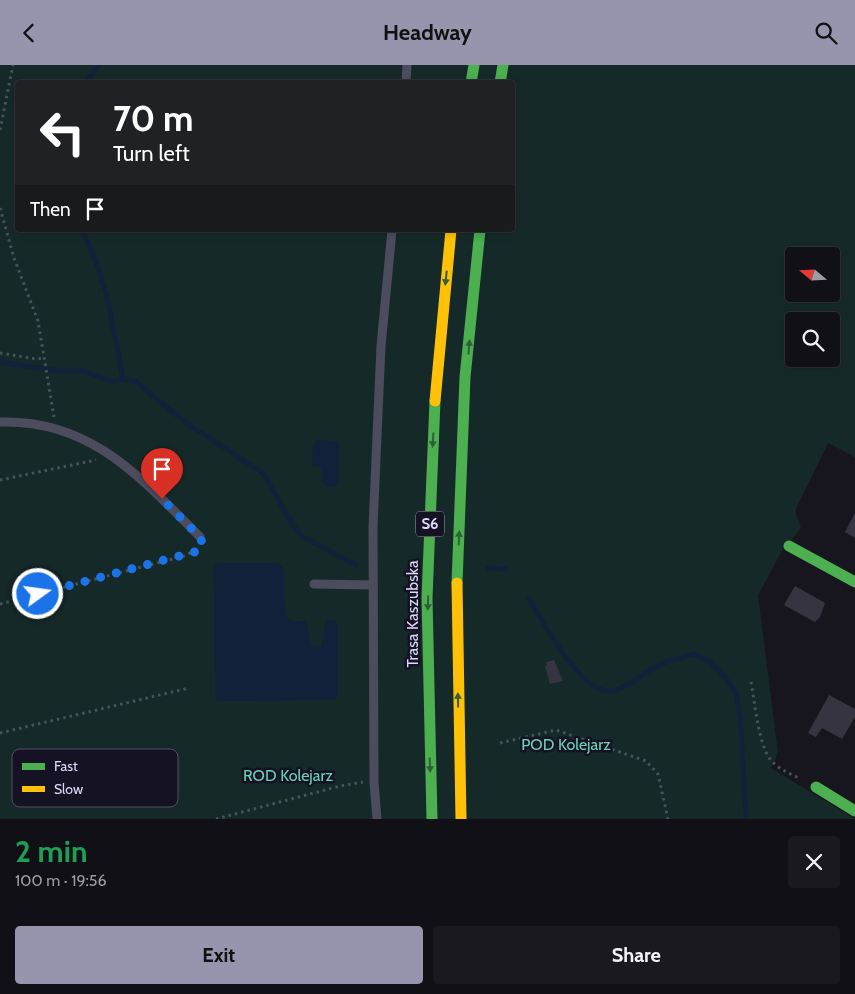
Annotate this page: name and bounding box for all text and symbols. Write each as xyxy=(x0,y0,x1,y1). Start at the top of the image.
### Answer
icon: back xyxy=(15,19,43,47)
text: Headway xyxy=(383,19,472,46)
icon: search xyxy=(812,19,840,47)
text: 70 m xyxy=(113,97,194,140)
icon: left xyxy=(30,100,95,165)
text: Turn left xyxy=(113,140,190,167)
icon: arrive xyxy=(81,195,109,223)
text: Then xyxy=(30,198,71,221)
north arrow xyxy=(785,247,840,303)
map controls xyxy=(785,247,840,367)
one-way arrow xyxy=(442,271,450,287)
button: search xyxy=(785,312,840,367)
one-way arrow xyxy=(465,338,473,354)
one-way arrow xyxy=(429,433,437,449)
pin xyxy=(141,448,183,499)
icon: arrive xyxy=(148,455,176,483)
road number: S6 xyxy=(416,511,444,537)
one-way arrow xyxy=(455,530,463,546)
street label: Trasa Kaszubska xyxy=(403,560,422,668)
position arrow xyxy=(11,567,63,619)
one-way arrow xyxy=(424,595,432,611)
one-way arrow xyxy=(454,692,462,708)
park label: POD Kolejarz xyxy=(521,735,611,754)
legend xyxy=(12,749,178,807)
text: Fast xyxy=(54,757,78,775)
one-way arrow xyxy=(426,758,434,774)
park label: ROD Kolejarz xyxy=(243,766,333,785)
text: Slow xyxy=(54,780,83,798)
text: 2 min xyxy=(15,833,87,870)
button: close xyxy=(788,836,840,888)
text: 100 m · 19:56 xyxy=(15,871,107,890)
button: Exit xyxy=(15,926,423,984)
button: Share xyxy=(433,926,840,984)

